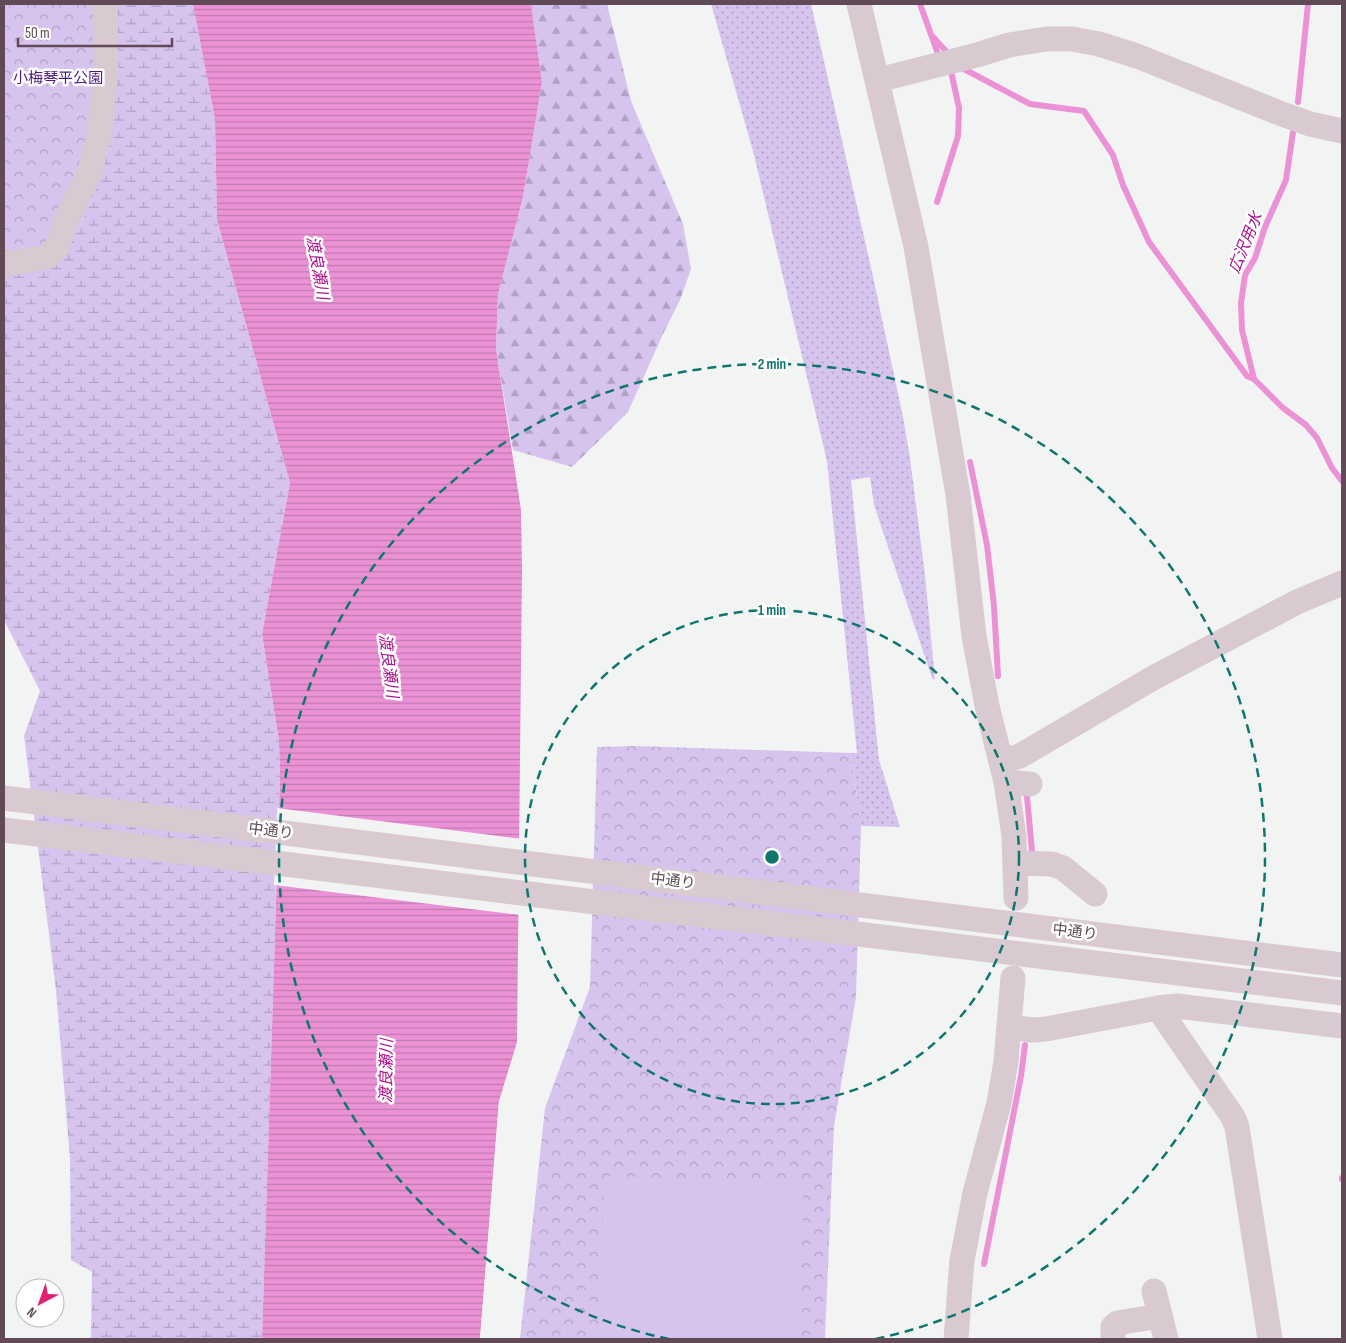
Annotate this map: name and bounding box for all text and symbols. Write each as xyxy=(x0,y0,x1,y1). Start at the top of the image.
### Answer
scale bar xyxy=(18,15,171,47)
text: 50 m xyxy=(25,24,50,43)
park label: 小梅琴平公園 xyxy=(13,69,103,88)
water label: 広沢用水 xyxy=(1225,208,1268,276)
water label: 渡良瀬川 xyxy=(302,235,332,303)
text: 2 min xyxy=(758,355,786,374)
text: 1 min xyxy=(758,601,786,620)
water label: 渡良瀬川 xyxy=(375,633,402,701)
street label: 中通り xyxy=(248,819,294,843)
centre of rings xyxy=(763,848,781,866)
street label: 中通り xyxy=(650,869,696,893)
street label: 中通り xyxy=(1052,920,1098,944)
water label: 渡良瀬川 xyxy=(377,1037,397,1103)
north arrow xyxy=(15,1278,65,1328)
text: N xyxy=(23,1304,40,1321)

